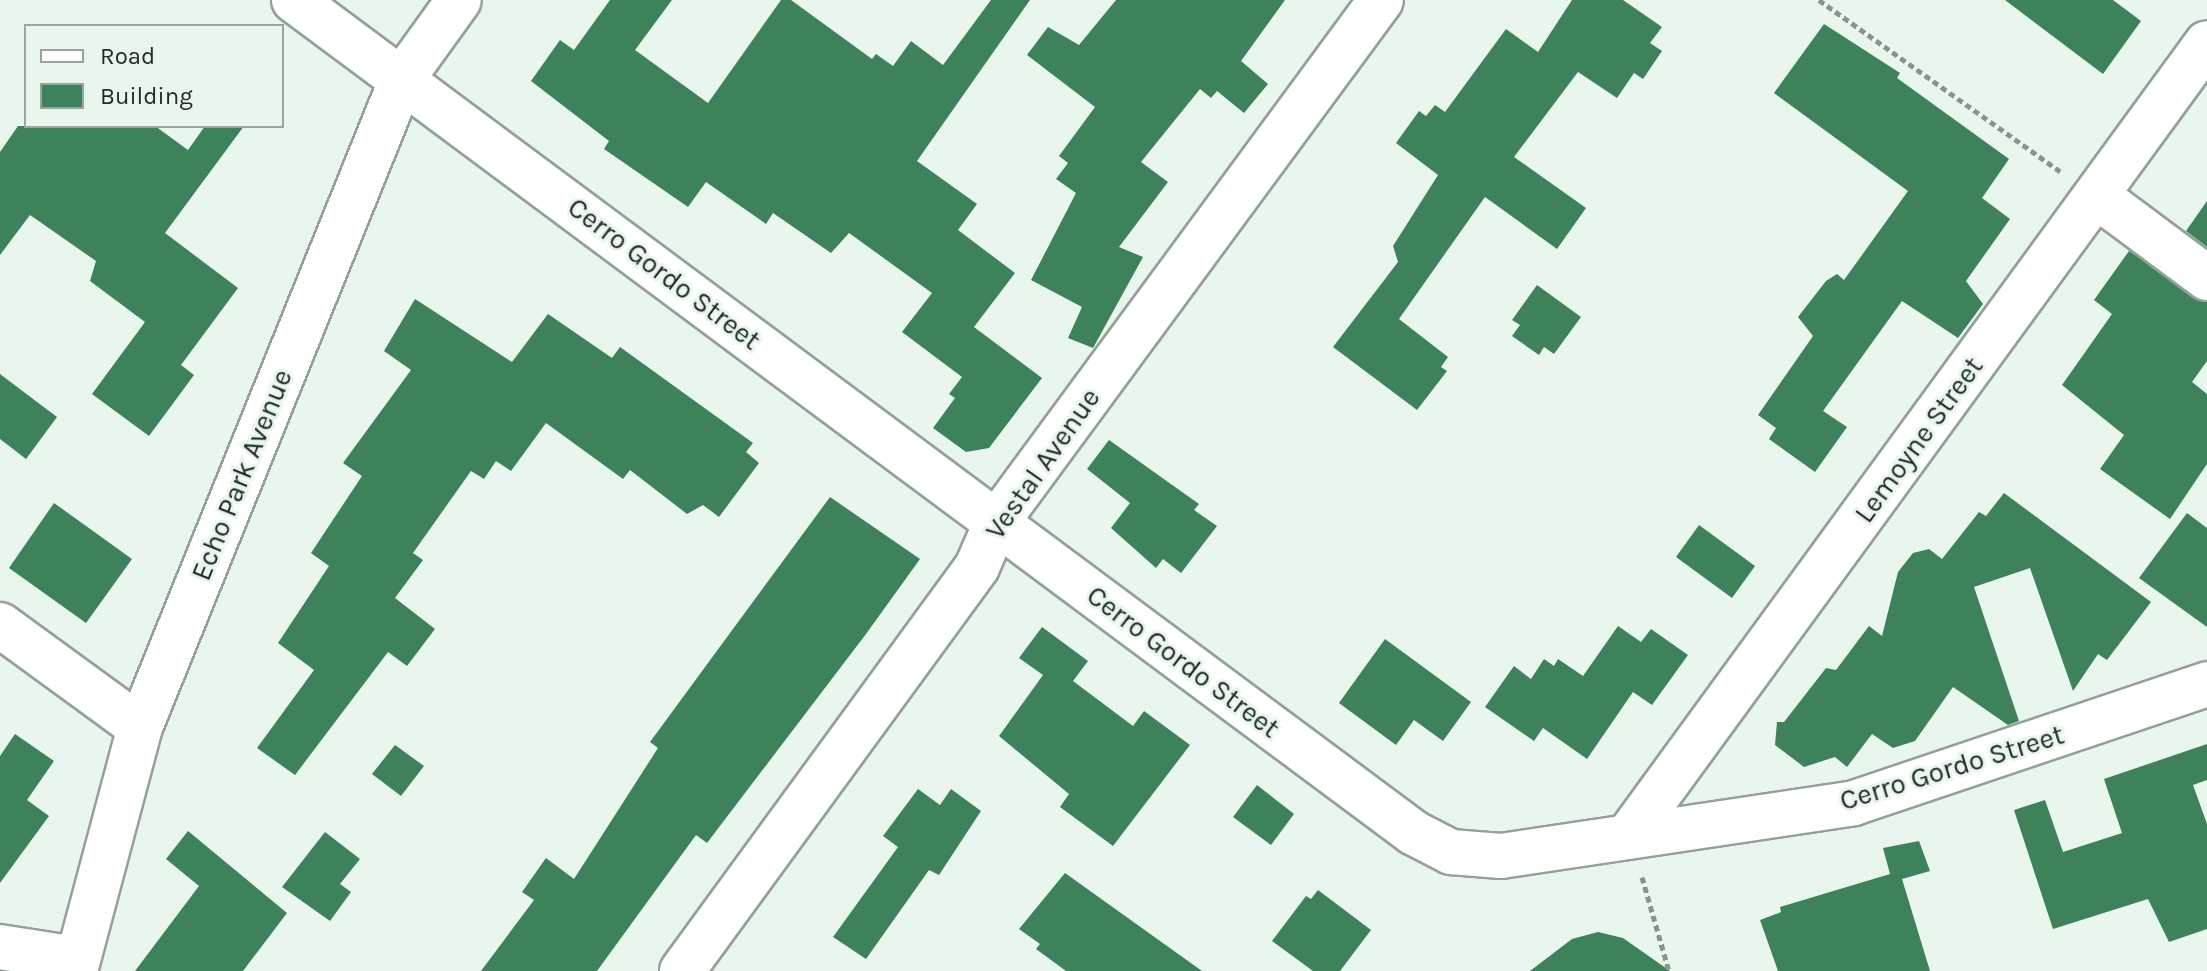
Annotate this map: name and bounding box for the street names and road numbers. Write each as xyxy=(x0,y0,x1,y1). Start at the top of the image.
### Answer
street label: Cerro Gordo Street xyxy=(561,191,767,357)
street label: Lemoyne Street xyxy=(1848,351,1990,529)
street label: Echo Park Avenue xyxy=(184,365,300,585)
street label: Vestal Avenue xyxy=(979,382,1107,546)
street label: Cerro Gordo Street xyxy=(1080,579,1286,745)
street label: Cerro Gordo Street xyxy=(1836,718,2068,818)

